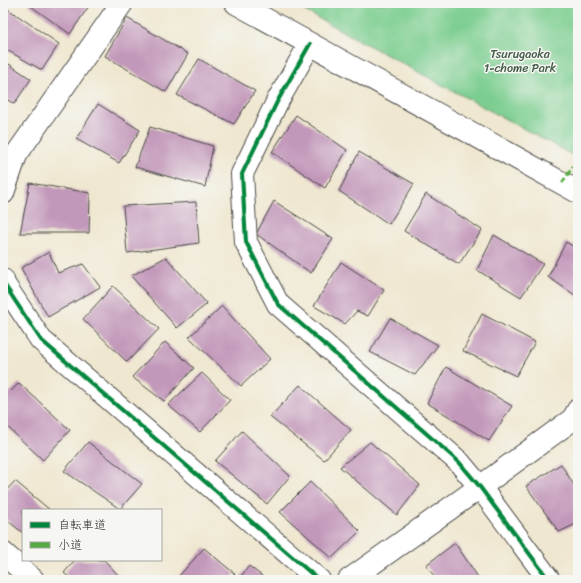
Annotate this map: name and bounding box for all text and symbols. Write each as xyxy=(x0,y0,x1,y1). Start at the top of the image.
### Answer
park label: Tsurugaoka 1-chome Park xyxy=(484,43,557,79)
legend xyxy=(22,509,162,561)
text: 自転車道 xyxy=(58,514,106,536)
text: 小道 xyxy=(58,534,82,556)

